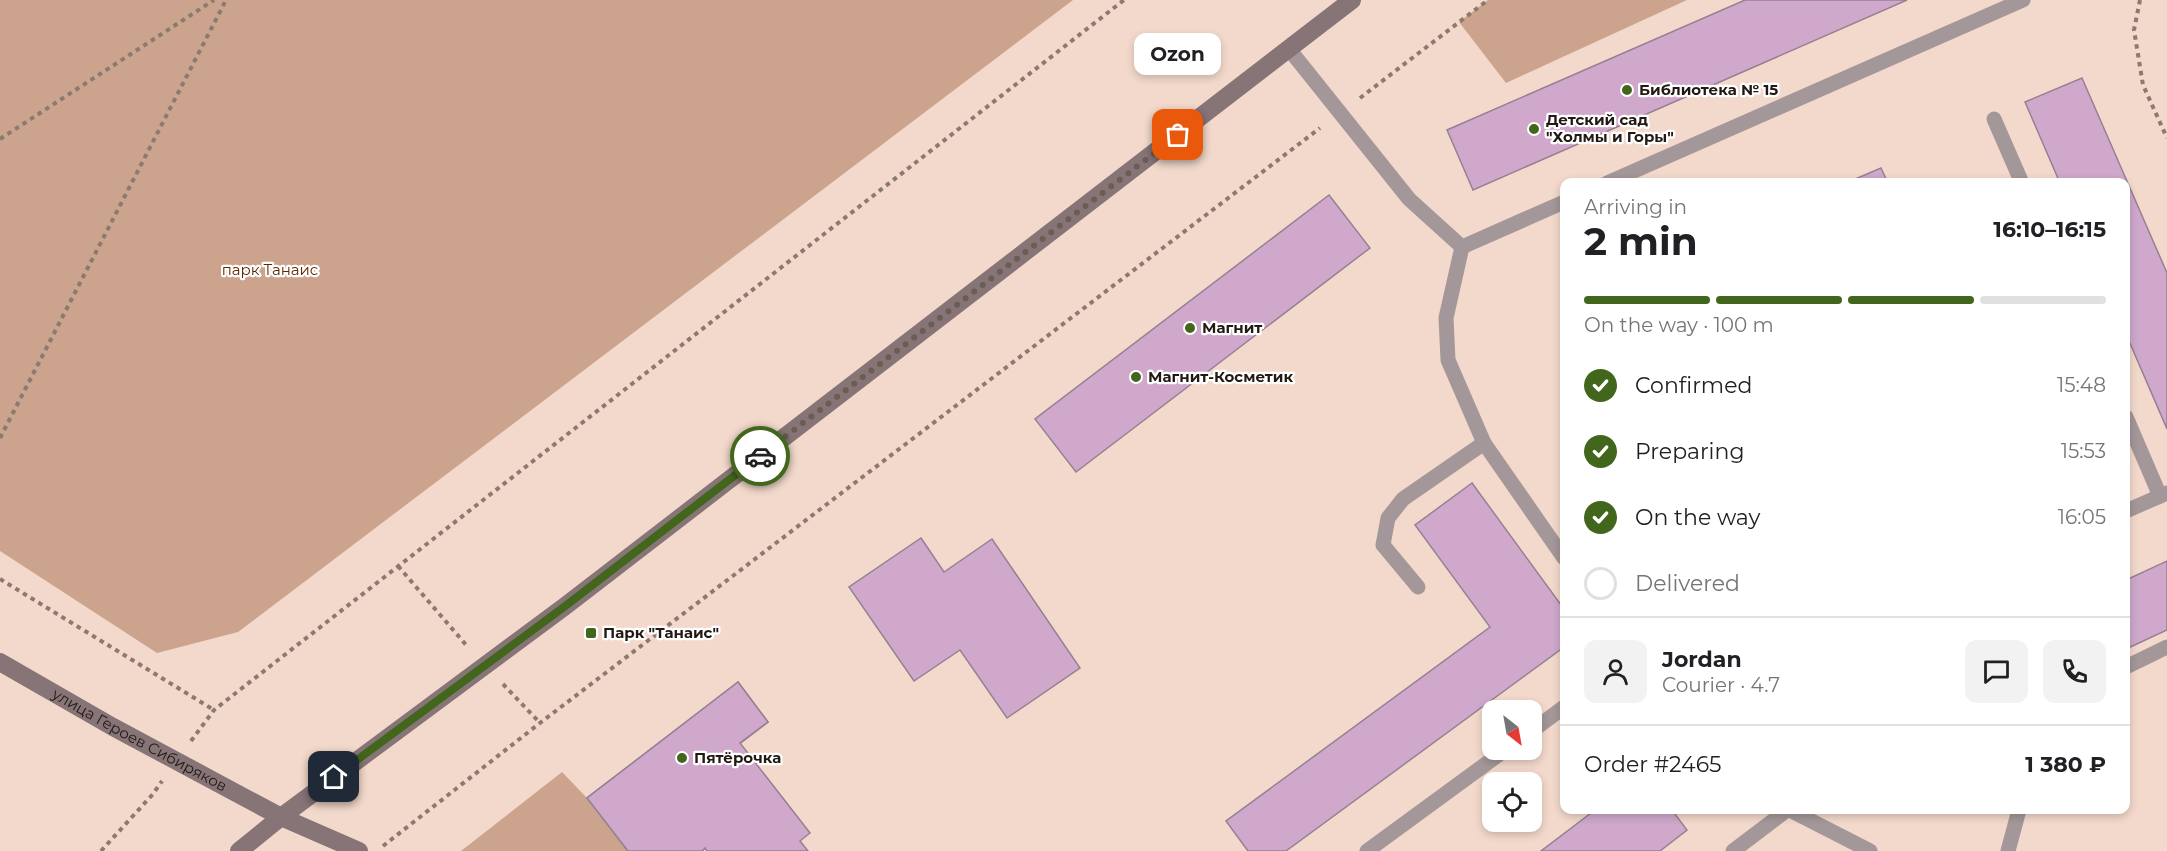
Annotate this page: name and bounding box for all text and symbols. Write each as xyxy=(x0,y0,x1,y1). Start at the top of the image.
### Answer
callout: Ozon xyxy=(1134,33,1222,75)
text: Ozon xyxy=(1150,42,1205,66)
place label: Библиотека № 15 xyxy=(1639,80,1778,99)
marker: Библиотека № 15 xyxy=(1620,83,1634,97)
pin xyxy=(1152,109,1203,160)
place label: Детский сад "Холмы и Горы" xyxy=(1546,110,1674,146)
icon: bag xyxy=(1161,118,1194,151)
marker: Детский сад "Холмы и Горы" xyxy=(1527,122,1541,136)
text: Arriving in xyxy=(1584,195,1687,219)
text: 16:10–16:15 xyxy=(1993,216,2106,243)
text: 2 min xyxy=(1584,217,1698,265)
park label: парк Танаис xyxy=(222,260,318,279)
text: On the way · 100 m xyxy=(1584,313,1774,337)
place label: Магнит xyxy=(1202,318,1262,337)
marker: Магнит xyxy=(1183,321,1197,335)
place label: Магнит-Косметик xyxy=(1148,367,1293,386)
icon: check xyxy=(1584,369,1617,402)
marker: Магнит-Косметик xyxy=(1129,370,1143,384)
text: Confirmed xyxy=(1635,372,1752,399)
text: 15:48 xyxy=(2057,373,2106,397)
courier xyxy=(730,426,790,486)
icon: check xyxy=(1584,435,1617,468)
text: Preparing xyxy=(1635,438,1744,465)
text: 15:53 xyxy=(2061,439,2106,463)
icon: car xyxy=(744,440,777,473)
icon: check xyxy=(1584,501,1617,534)
text: On the way xyxy=(1635,504,1760,531)
text: 16:05 xyxy=(2058,505,2106,529)
text: Delivered xyxy=(1635,570,1740,597)
place label: Парк "Танаис" xyxy=(603,623,719,642)
marker: Парк "Танаис" xyxy=(584,626,598,640)
button: person xyxy=(1584,640,1647,703)
button: chat xyxy=(1965,640,2028,703)
button: phone xyxy=(2043,640,2106,703)
text: Jordan xyxy=(1662,646,1742,673)
text: Courier · 4.7 xyxy=(1662,673,1780,697)
street label: улица Героев Сибиряков xyxy=(48,684,231,795)
north arrow xyxy=(1482,700,1542,760)
map controls xyxy=(1482,700,1542,832)
place label: Пятёрочка xyxy=(694,748,781,767)
pin xyxy=(308,751,359,802)
marker: Пятёрочка xyxy=(675,751,689,765)
text: Order #2465 xyxy=(1584,751,1722,778)
text: 1 380 ₽ xyxy=(2025,751,2106,778)
icon: home xyxy=(317,760,350,793)
button: locate xyxy=(1482,772,1542,832)

